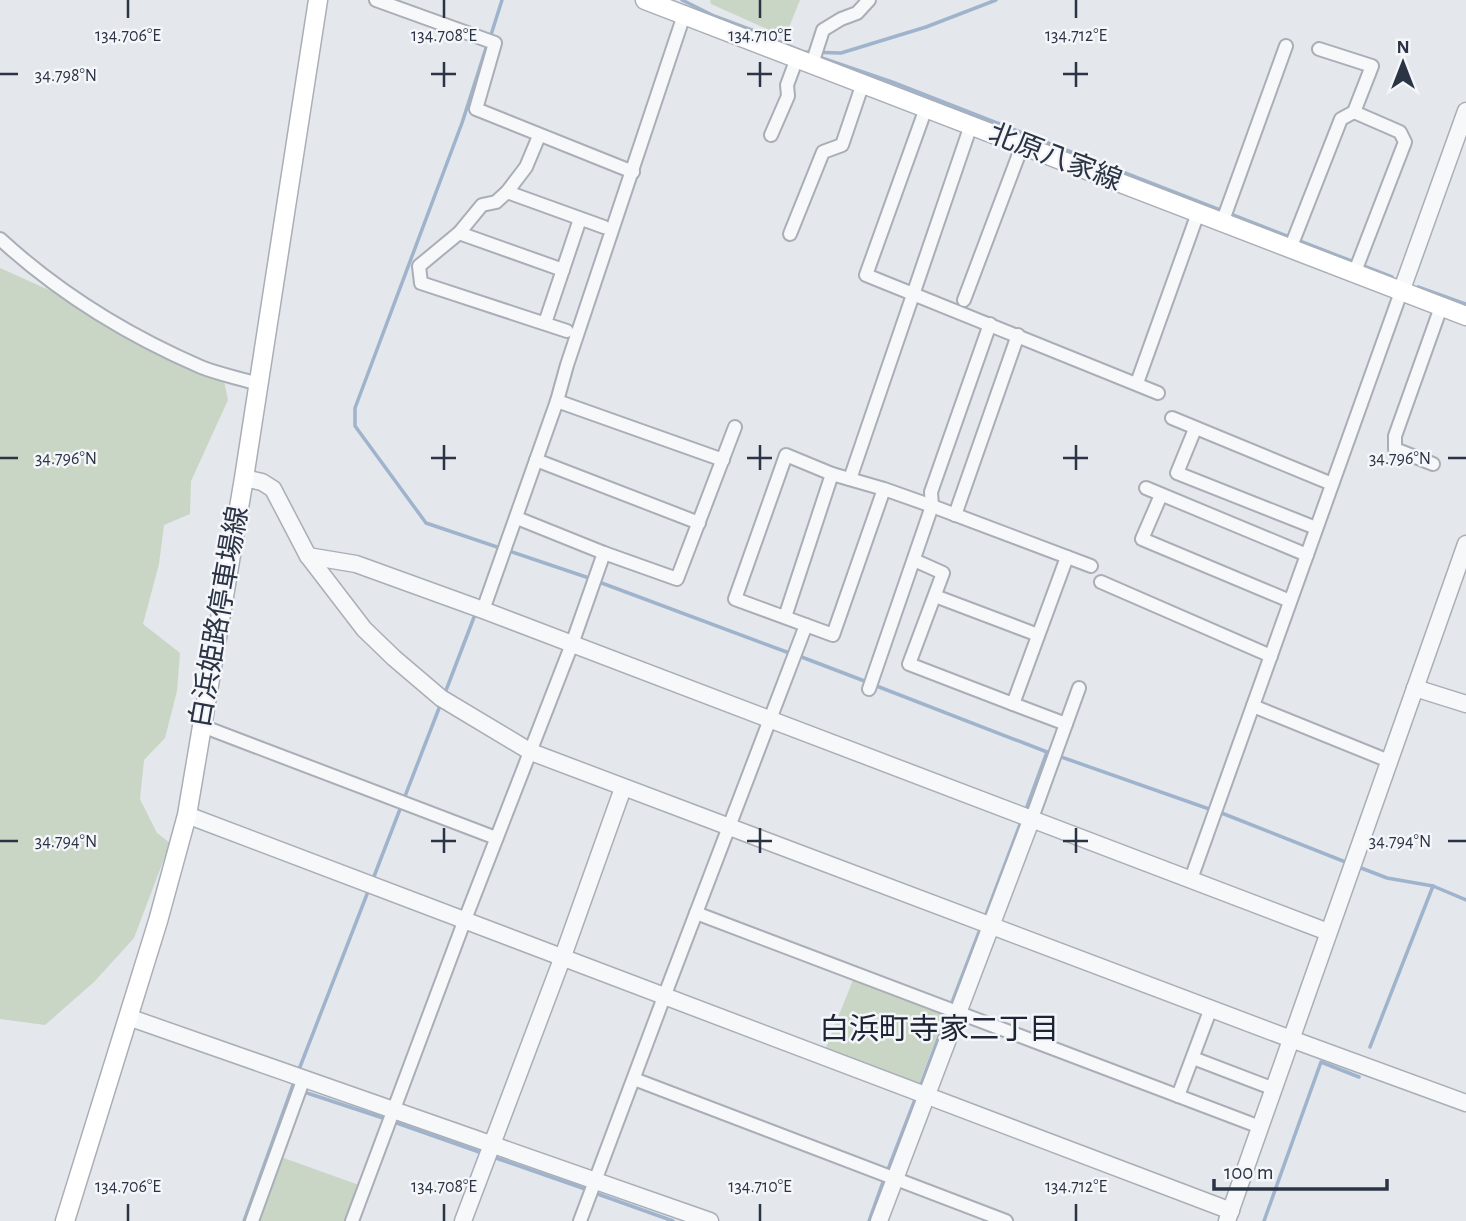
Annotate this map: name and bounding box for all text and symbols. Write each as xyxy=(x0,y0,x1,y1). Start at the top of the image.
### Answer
text: 134.706°E xyxy=(95,27,161,45)
text: 134.708°E xyxy=(411,27,477,45)
text: 134.710°E xyxy=(728,27,792,45)
text: 134.712°E xyxy=(1045,27,1107,45)
north arrow xyxy=(1368,28,1438,98)
text: N xyxy=(1396,38,1410,57)
text: 34.798°N xyxy=(35,67,97,85)
street label: 北原八家線 xyxy=(985,118,1126,196)
text: 34.796°N xyxy=(35,450,97,468)
text: 34.796°N xyxy=(1369,450,1431,468)
street label: 白浜姫路停車場線 xyxy=(185,504,253,730)
text: 34.794°N xyxy=(35,833,97,851)
text: 34.794°N xyxy=(1369,833,1431,851)
district label: 白浜町寺家二丁目 xyxy=(819,1013,1059,1045)
scale bar xyxy=(1214,1148,1387,1192)
text: 100 m xyxy=(1224,1162,1274,1183)
text: 134.706°E xyxy=(95,1178,161,1196)
text: 134.708°E xyxy=(411,1178,477,1196)
text: 134.710°E xyxy=(728,1178,792,1196)
text: 134.712°E xyxy=(1045,1178,1107,1196)

